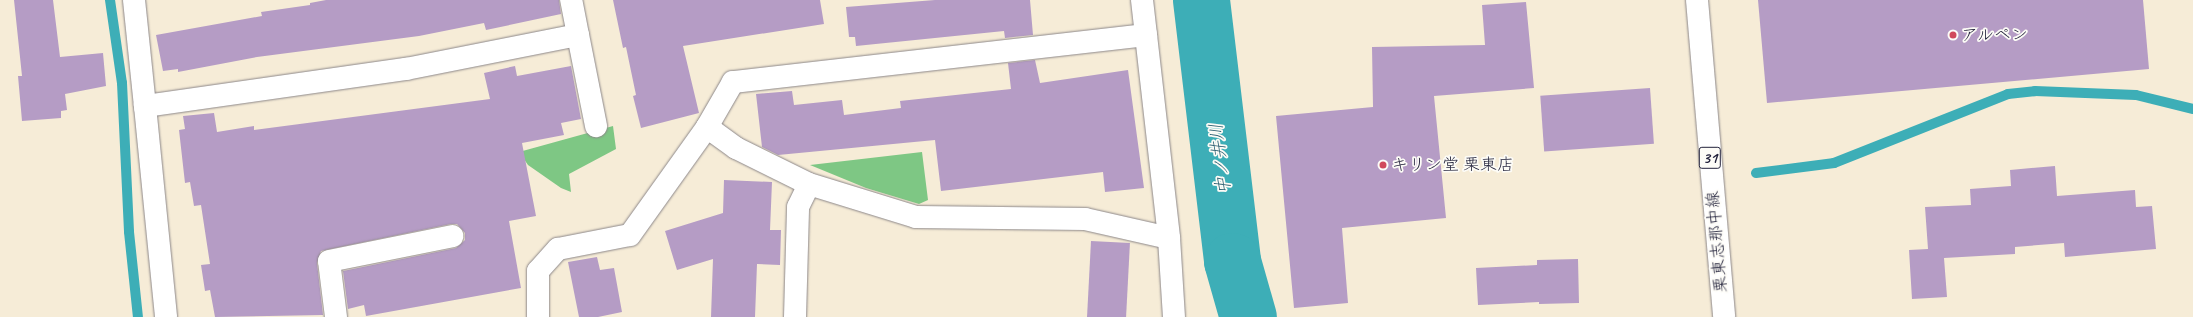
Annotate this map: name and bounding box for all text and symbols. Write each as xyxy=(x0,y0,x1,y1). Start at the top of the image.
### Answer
place label: アルペン xyxy=(1961,25,2029,45)
marker: アルペン xyxy=(1948,30,1958,40)
water label: 中ノ井川 xyxy=(1205,122,1235,196)
road number: 31 xyxy=(1698,144,1722,172)
place label: キリン堂 栗東店 xyxy=(1391,155,1514,175)
marker: キリン堂 栗東店 xyxy=(1378,160,1388,170)
street label: 栗東志那中線 xyxy=(1702,190,1732,294)

